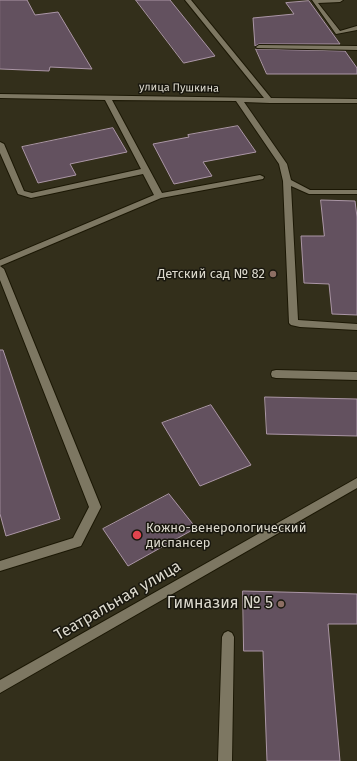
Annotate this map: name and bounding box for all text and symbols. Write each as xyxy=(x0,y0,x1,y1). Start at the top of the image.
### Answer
street label: улица Пушкина xyxy=(139,81,219,95)
place label: Детский сад № 82 xyxy=(157,266,265,282)
marker: Детский сад № 82 xyxy=(268,269,278,279)
place label: Кожно-венерологический диспансер xyxy=(146,520,306,551)
marker: Кожно-венерологический диспансер xyxy=(131,529,143,541)
street label: Театральная улица xyxy=(51,557,185,645)
place label: Гимназия № 5 xyxy=(167,594,273,614)
marker: Гимназия № 5 xyxy=(276,599,286,609)

